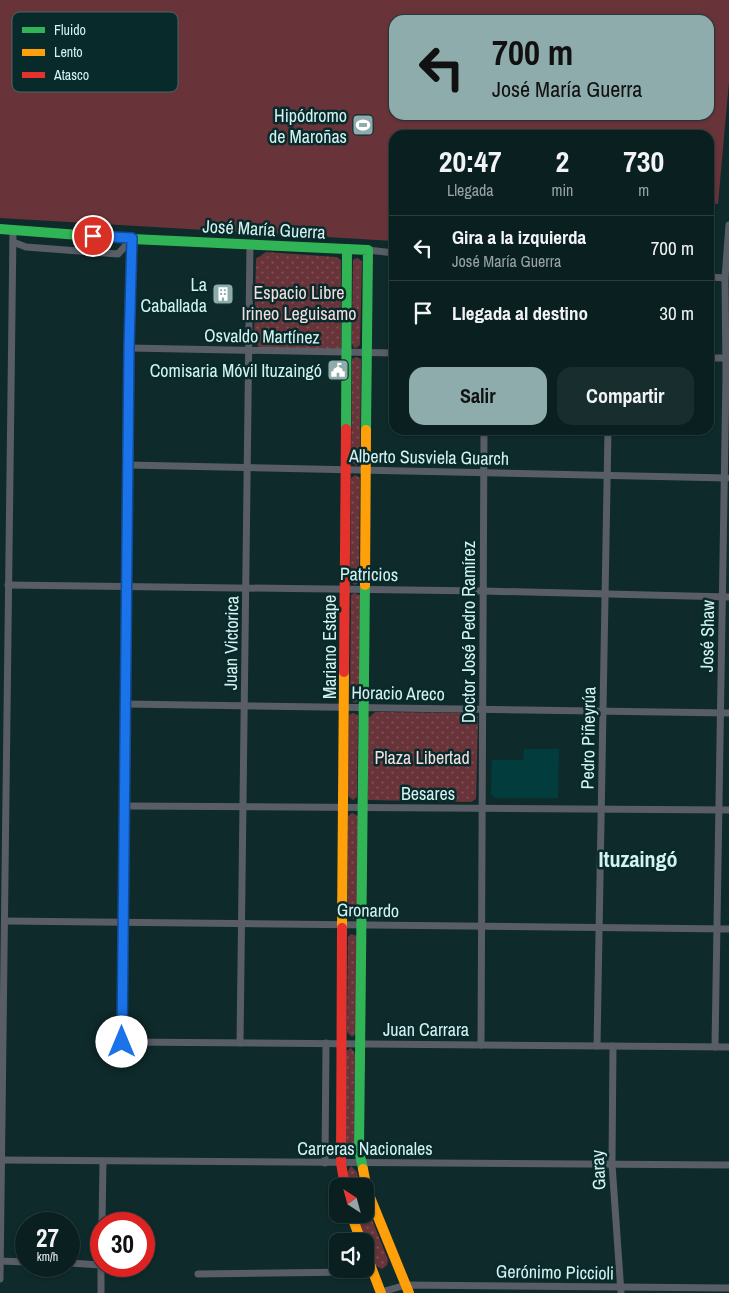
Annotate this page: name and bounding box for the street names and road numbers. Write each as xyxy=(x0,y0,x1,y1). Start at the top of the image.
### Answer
street label: José María Guerra xyxy=(202,213,326,245)
street label: Osvaldo Martínez xyxy=(204,322,320,350)
street label: Alberto Susviela Guarch xyxy=(348,443,509,471)
street label: Doctor José Pedro Ramírez xyxy=(456,541,481,723)
street label: Patricios xyxy=(340,561,398,587)
street label: Mariano Estape xyxy=(317,595,342,699)
street label: Juan Victorica xyxy=(218,596,244,690)
street label: José Shaw xyxy=(694,599,720,672)
street label: Horacio Areco xyxy=(351,680,445,706)
street label: Pedro Piñeyrúa xyxy=(575,687,601,789)
street label: Besares xyxy=(401,781,455,806)
street label: Gronardo xyxy=(337,897,399,923)
street label: Juan Carrara xyxy=(383,1017,469,1042)
street label: Carreras Nacionales xyxy=(297,1136,433,1161)
street label: Garay xyxy=(584,1149,612,1191)
street label: Gerónimo Piccioli xyxy=(496,1258,614,1286)

